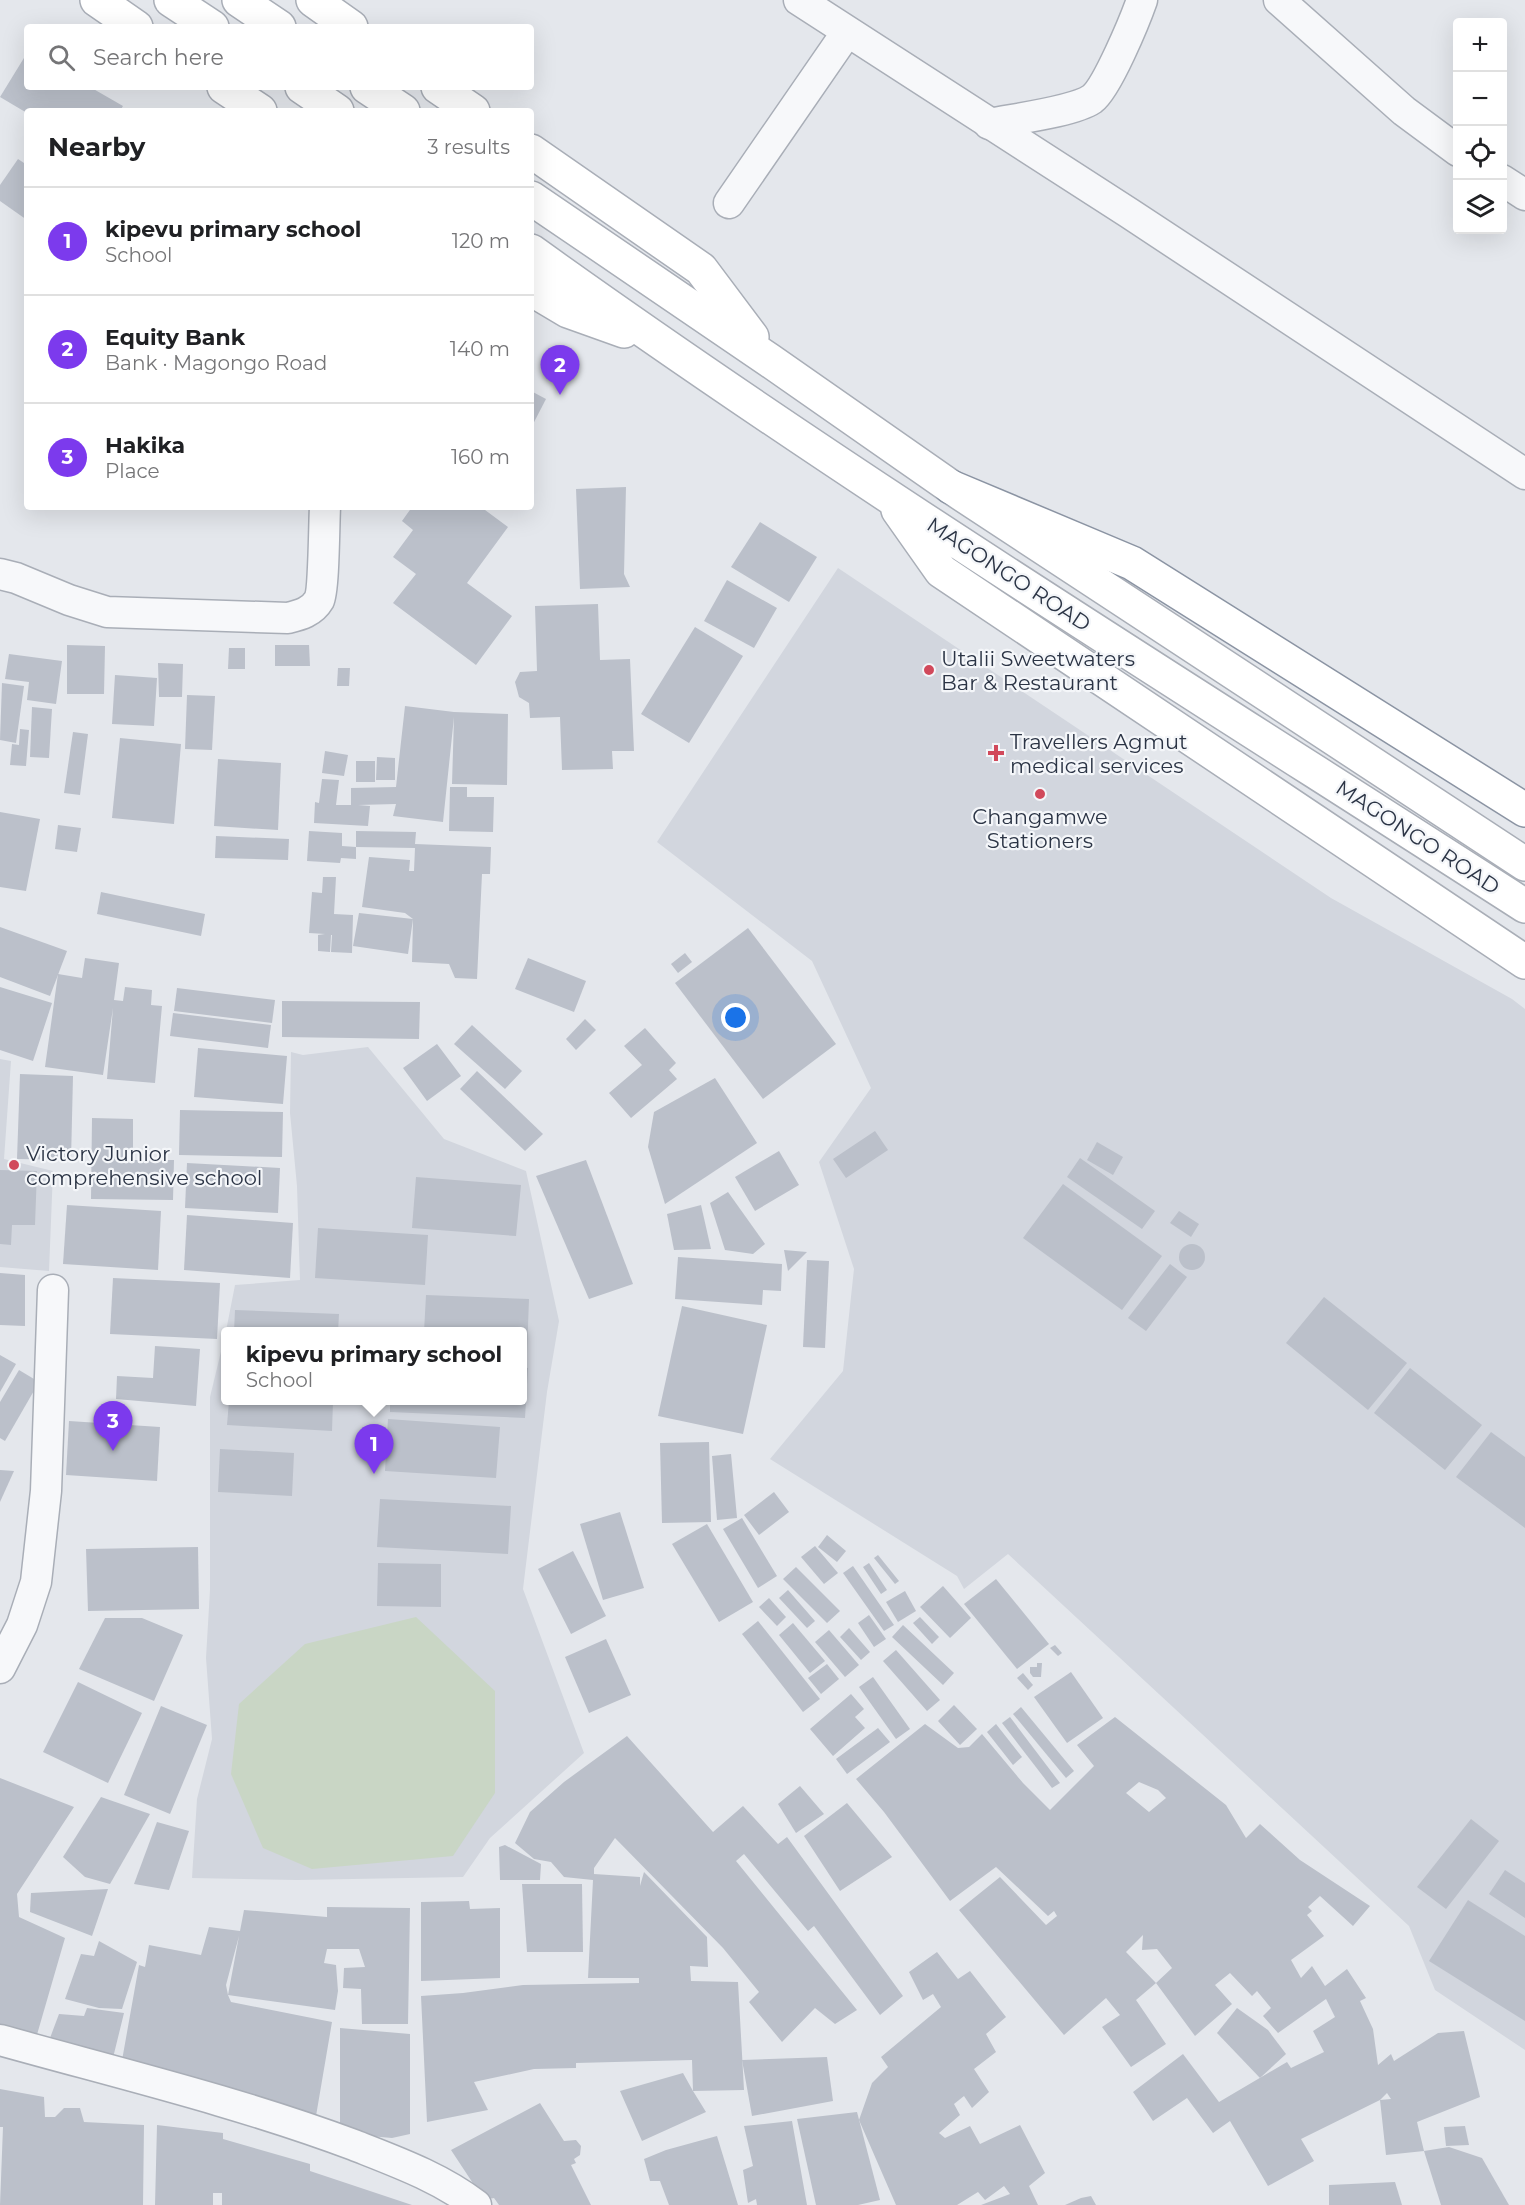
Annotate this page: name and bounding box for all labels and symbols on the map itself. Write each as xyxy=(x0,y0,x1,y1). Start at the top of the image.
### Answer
pin: 2 xyxy=(540,346,580,395)
street label: MAGONGO ROAD xyxy=(922,512,1096,636)
place label: Utalii Sweetwaters Bar & Restaurant xyxy=(941,646,1135,695)
marker: Utalii Sweetwaters Bar & Restaurant xyxy=(922,663,936,677)
place label: Travellers Agmut medical services xyxy=(1010,729,1188,778)
marker: Travellers Agmut medical services xyxy=(987,744,1005,762)
street label: MAGONGO ROAD xyxy=(1331,775,1505,899)
marker: Changamwe Stationers xyxy=(1033,787,1047,801)
place label: Changamwe Stationers xyxy=(972,804,1108,853)
your location xyxy=(721,1003,750,1032)
place label: Victory Junior comprehensive school xyxy=(26,1141,262,1190)
marker: Victory Junior comprehensive school xyxy=(7,1158,21,1172)
pin: 3 xyxy=(94,1402,132,1451)
pin: 1 xyxy=(354,1424,394,1474)

